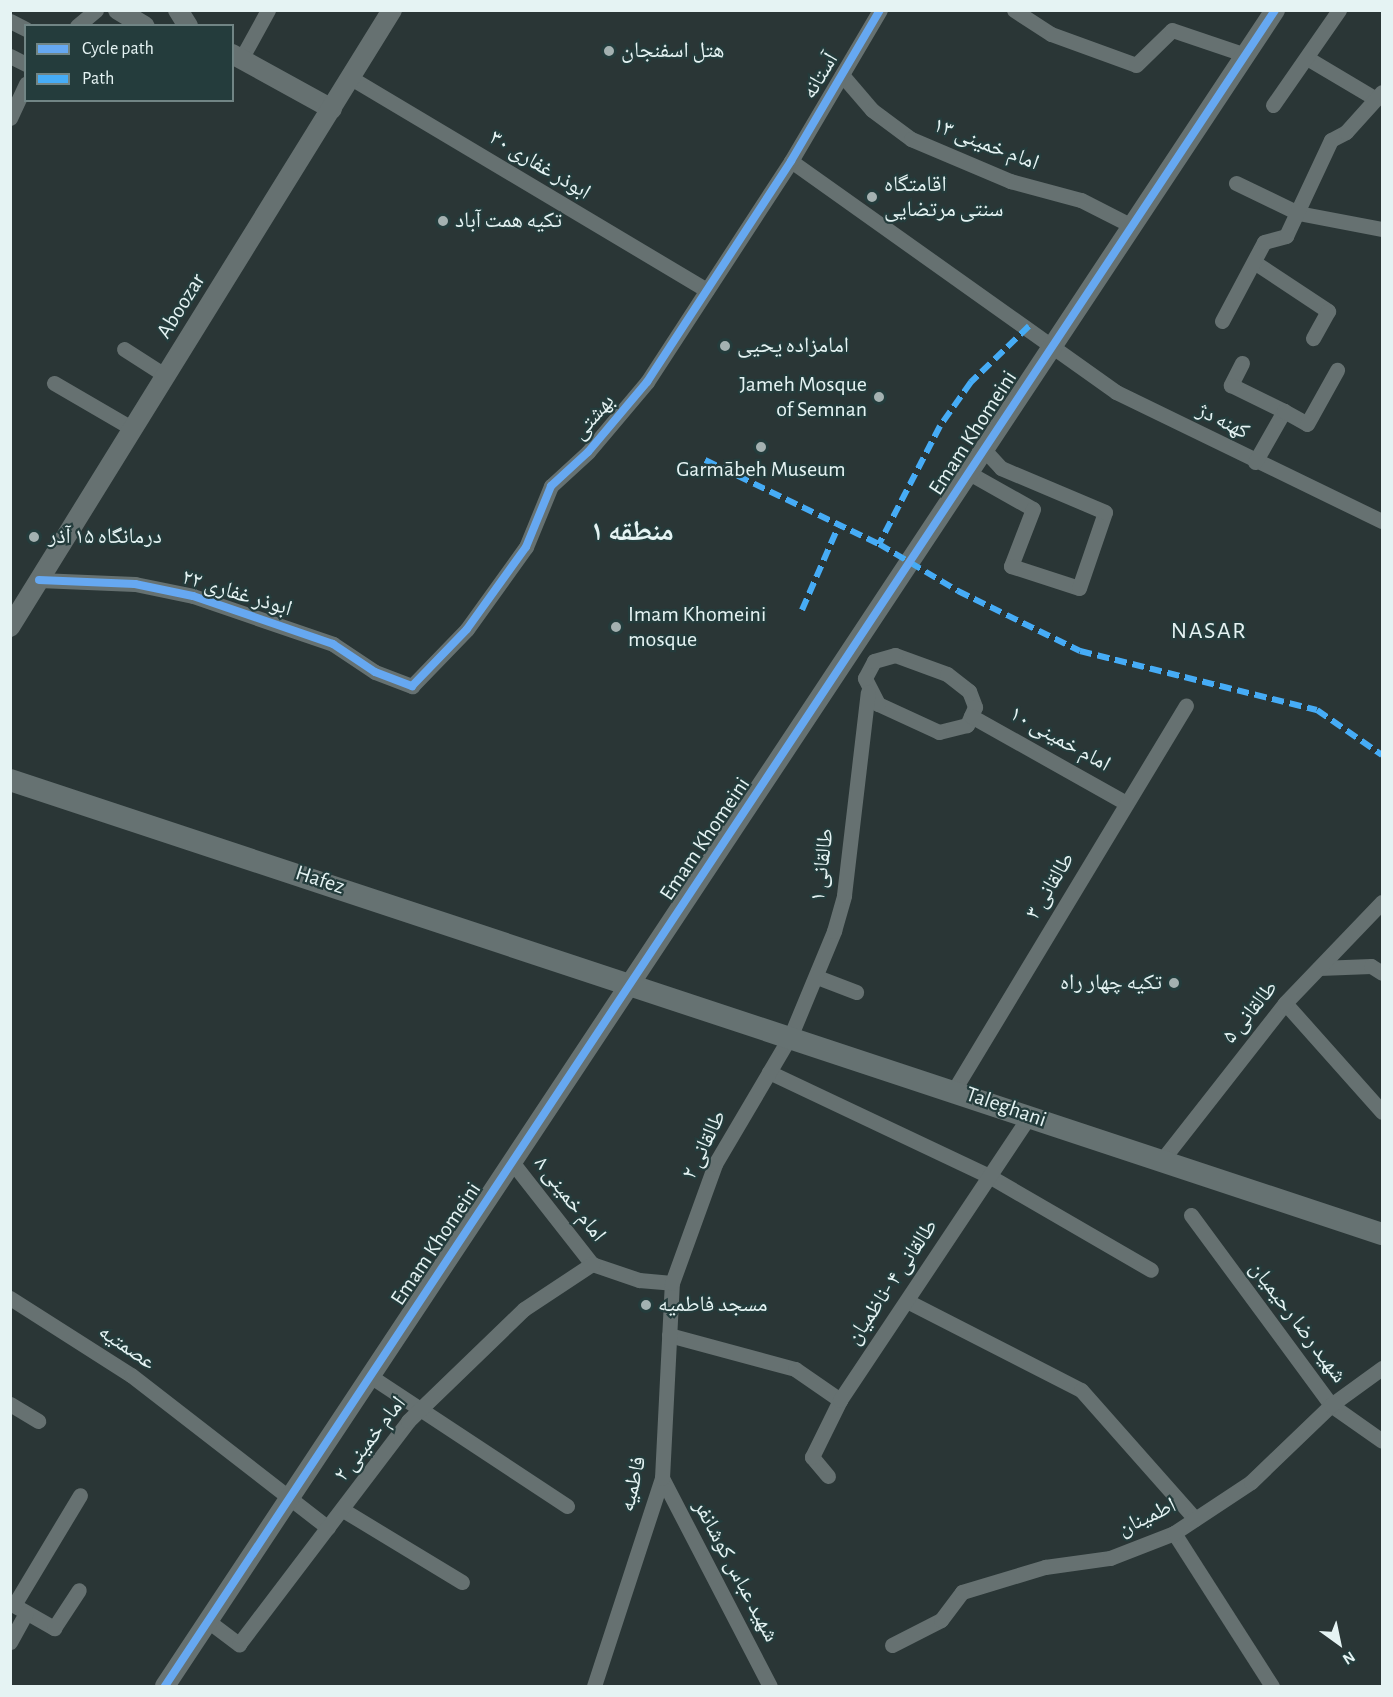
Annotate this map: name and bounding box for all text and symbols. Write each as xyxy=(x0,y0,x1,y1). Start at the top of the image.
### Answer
legend xyxy=(24,24,234,102)
place label: هتل اسفنجان xyxy=(621,38,724,64)
text: Cycle path xyxy=(82,40,154,58)
marker: هتل اسفنجان xyxy=(602,44,616,58)
street label: آستانه xyxy=(796,48,844,104)
text: Path xyxy=(82,70,114,88)
street label: امام خمینی ۱۳ xyxy=(929,112,1043,176)
street label: ابوذر غفاری ۳۰ xyxy=(485,124,595,206)
place label: اقامتگاه سنتی مرتضایی xyxy=(884,171,1003,222)
marker: اقامتگاه سنتی مرتضایی xyxy=(865,190,879,204)
place label: تکیه همت آباد xyxy=(455,208,562,234)
marker: تکیه همت آباد xyxy=(436,214,450,228)
street label: Aboozar xyxy=(151,269,211,343)
place label: امامزاده یحیی xyxy=(737,333,849,359)
marker: امامزاده یحیی xyxy=(718,339,732,353)
street label: Emam Khomeini xyxy=(923,366,1023,500)
place label: Jameh Mosque of Semnan xyxy=(739,371,867,422)
street label: بهشتی xyxy=(566,389,620,445)
marker: Jameh Mosque of Semnan xyxy=(872,390,886,404)
street label: کهنه دژ xyxy=(1192,397,1254,445)
marker: Garmābeh Museum xyxy=(754,440,768,454)
place label: Garmābeh Museum xyxy=(676,457,846,483)
district label: منطقه ۱ xyxy=(590,515,674,549)
place label: درمانگاه ۱۵ آذر xyxy=(48,524,162,550)
marker: درمانگاه ۱۵ آذر xyxy=(25,528,43,546)
street label: ابوذر غفاری ۲۲ xyxy=(179,564,295,622)
place label: Imam Khomeini mosque xyxy=(628,601,766,652)
district label: NASAR xyxy=(1171,618,1247,646)
marker: Imam Khomeini mosque xyxy=(609,620,623,634)
street label: امام خمینی ۱۰ xyxy=(1005,701,1115,777)
street label: Emam Khomeini xyxy=(654,772,756,906)
street label: طالقانی ۱ xyxy=(804,827,840,903)
street label: طالقانی ۳ xyxy=(1020,848,1080,924)
street label: Hafez xyxy=(292,860,348,900)
place label: تکیه چهار راه xyxy=(1060,970,1162,996)
street label: طالقانی ۵ xyxy=(1217,975,1283,1049)
marker: تکیه چهار راه xyxy=(1167,976,1181,990)
street label: Taleghani xyxy=(962,1081,1050,1133)
street label: طالقانی ۲ xyxy=(676,1106,732,1184)
street label: امام خمینی ۸ xyxy=(528,1151,612,1247)
street label: Emam Khomeini xyxy=(385,1177,487,1311)
street label: طالقانی ۴ -ناظمیان xyxy=(840,1214,944,1350)
street label: شهید رضا رحیمیان xyxy=(1244,1256,1352,1388)
place label: مسجد فاطمیه xyxy=(658,1292,768,1318)
marker: مسجد فاطمیه xyxy=(639,1298,653,1312)
street label: عصمتیه xyxy=(93,1318,161,1376)
street label: امام خمینی ۲ xyxy=(328,1391,412,1487)
street label: فاطمیه xyxy=(614,1454,652,1514)
street label: اطمینان xyxy=(1113,1492,1181,1542)
street label: شهید عباس کوشانفر xyxy=(688,1496,784,1646)
north arrow xyxy=(1309,1613,1369,1673)
text: N xyxy=(1340,1648,1358,1668)

